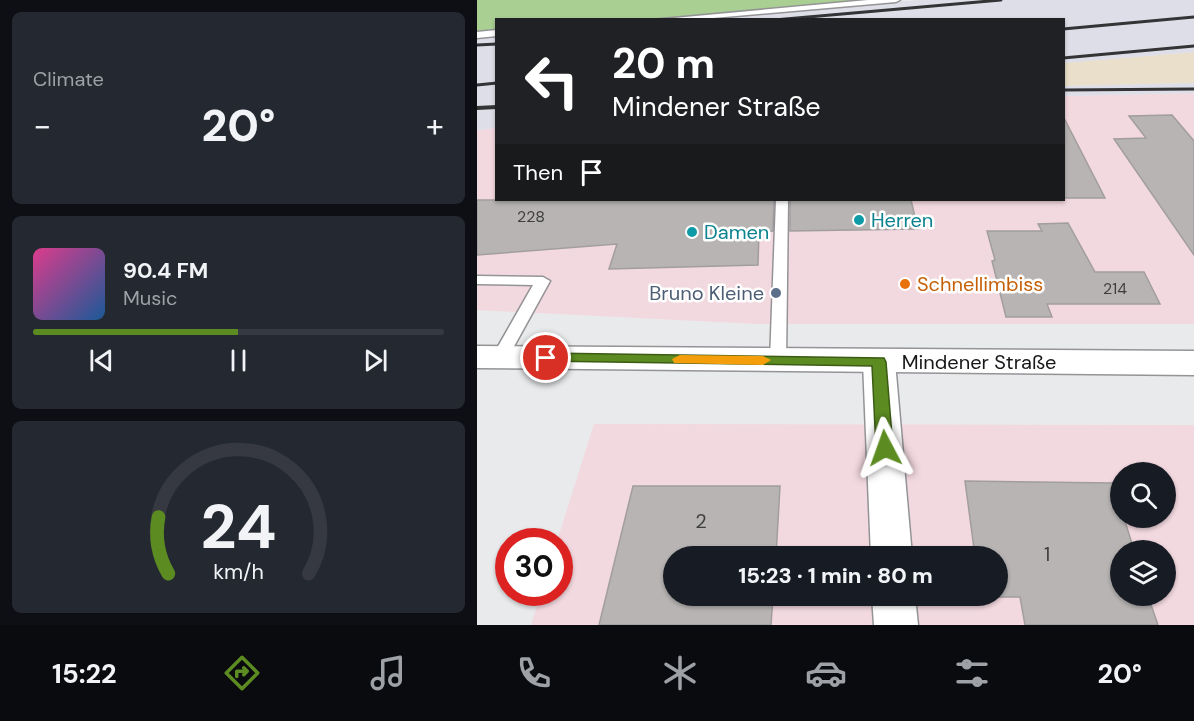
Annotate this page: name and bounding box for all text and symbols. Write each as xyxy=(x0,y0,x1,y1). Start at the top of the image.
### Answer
text: 20 m xyxy=(612,36,715,91)
icon: left xyxy=(513,42,591,120)
text: Climate xyxy=(33,66,104,92)
text: Mindener Straße xyxy=(612,89,821,124)
text: 20° xyxy=(201,96,276,155)
text: − xyxy=(33,104,51,147)
text: + xyxy=(426,104,444,147)
icon: arrive xyxy=(575,156,608,189)
text: Then xyxy=(513,158,563,187)
house number: 228 xyxy=(517,206,545,227)
place label: Herren xyxy=(871,207,933,233)
marker: Herren xyxy=(852,213,866,227)
place label: Damen xyxy=(704,219,769,245)
marker: Damen xyxy=(685,225,699,239)
text: 90.4 FM xyxy=(123,256,208,285)
place label: Schnellimbiss xyxy=(917,271,1043,297)
marker: Schnellimbiss xyxy=(898,277,912,291)
house number: 214 xyxy=(1103,278,1127,299)
place label: Bruno Kleine xyxy=(649,280,764,306)
text: Music xyxy=(123,285,178,311)
marker: Bruno Kleine xyxy=(769,286,783,300)
pin xyxy=(520,332,571,383)
icon: arrive xyxy=(529,341,562,374)
icon: previous xyxy=(85,344,118,377)
icon: pause xyxy=(222,344,255,377)
icon: next xyxy=(359,344,392,377)
street label: Mindener Straße xyxy=(902,349,1056,375)
position arrow xyxy=(853,416,917,480)
map controls xyxy=(1110,462,1176,606)
button: search xyxy=(1110,462,1176,528)
text: 24 xyxy=(200,486,277,567)
house number: 2 xyxy=(695,508,707,534)
speed limit sign: 30 xyxy=(495,528,573,606)
button: layers xyxy=(1110,540,1176,606)
house number: 1 xyxy=(1044,541,1050,567)
text: km/h xyxy=(213,558,264,586)
text: 15:23 · 1 min · 80 m xyxy=(738,561,933,590)
icon: directions xyxy=(221,652,263,694)
icon: music xyxy=(367,652,409,694)
icon: phone xyxy=(513,652,555,694)
icon: climate xyxy=(659,652,701,694)
icon: car xyxy=(805,652,847,694)
icon: filters xyxy=(951,652,993,694)
text: 15:22 xyxy=(52,656,117,691)
text: 20° xyxy=(1098,656,1142,691)

